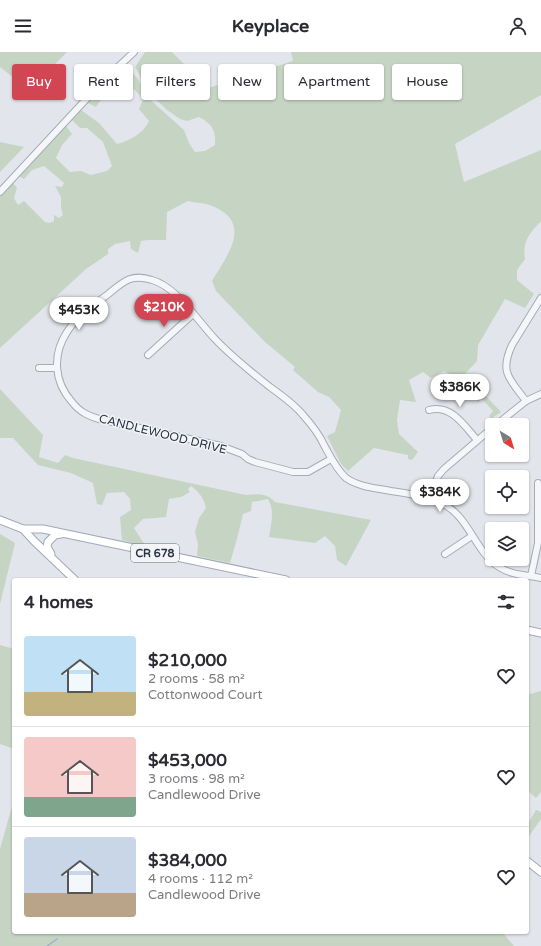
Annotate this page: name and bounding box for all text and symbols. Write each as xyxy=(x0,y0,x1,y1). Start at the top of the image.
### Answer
icon: menu xyxy=(12,15,34,37)
text: Keyplace xyxy=(232,15,309,37)
icon: person xyxy=(507,15,529,37)
chip: Buy xyxy=(12,64,66,100)
chip: Rent xyxy=(74,64,133,100)
chip: Filters xyxy=(141,64,210,100)
chip: New xyxy=(218,64,276,100)
chip: Apartment xyxy=(284,64,384,100)
chip: House xyxy=(392,64,462,100)
pin: $210K xyxy=(136,294,192,328)
pin: $453K xyxy=(51,297,107,331)
text: $210K xyxy=(143,299,185,315)
text: $453K xyxy=(58,302,100,318)
pin: $386K xyxy=(432,374,488,408)
text: $386K xyxy=(439,379,481,395)
street label: CANDLEWOOD DRIVE xyxy=(98,411,229,457)
north arrow xyxy=(485,418,529,462)
map controls xyxy=(485,418,529,566)
button: locate xyxy=(485,470,529,514)
pin: $384K xyxy=(412,479,468,513)
text: $384K xyxy=(419,484,461,500)
button: layers xyxy=(485,522,529,566)
road number: CR 678 xyxy=(131,544,179,562)
icon: filters xyxy=(495,591,517,613)
text: 4 homes xyxy=(24,592,93,613)
text: $210,000 xyxy=(148,650,227,671)
icon: home xyxy=(56,652,104,700)
icon: heart xyxy=(495,665,517,687)
text: 2 rooms · 58 m² xyxy=(148,671,245,687)
text: Cottonwood Court xyxy=(148,687,262,703)
text: $453,000 xyxy=(148,750,227,771)
icon: home xyxy=(56,753,104,801)
icon: heart xyxy=(495,766,517,788)
text: 3 rooms · 98 m² xyxy=(148,771,245,787)
text: Candlewood Drive xyxy=(148,787,261,803)
text: $384,000 xyxy=(148,850,227,871)
icon: home xyxy=(56,853,104,901)
icon: heart xyxy=(495,866,517,888)
text: 4 rooms · 112 m² xyxy=(148,871,253,887)
text: Candlewood Drive xyxy=(148,887,261,903)

